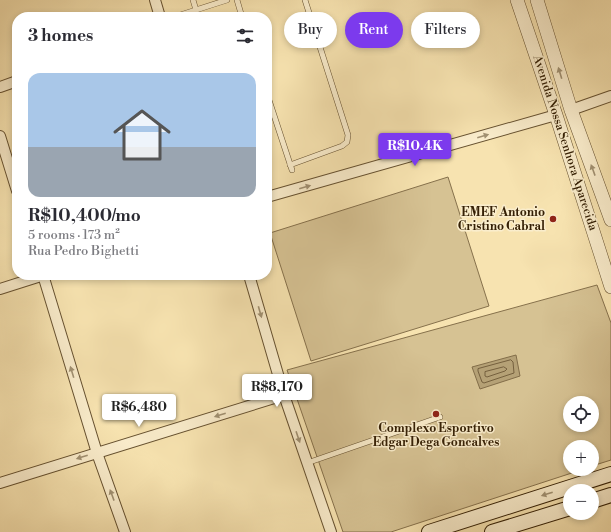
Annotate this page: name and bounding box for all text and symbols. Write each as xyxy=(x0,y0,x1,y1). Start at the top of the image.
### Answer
chip: Buy xyxy=(284,12,337,48)
chip: Rent xyxy=(345,12,403,48)
chip: Filters xyxy=(411,12,480,48)
text: 3 homes xyxy=(28,25,93,47)
icon: filters xyxy=(234,25,256,47)
street label: Avenida Nossa Senhora Aparecida xyxy=(529,52,601,233)
one-way arrow xyxy=(556,66,562,78)
icon: home xyxy=(106,99,178,171)
pin: R$10.4K xyxy=(378,133,452,167)
one-way arrow xyxy=(478,133,490,139)
text: R$10.4K xyxy=(387,138,443,154)
one-way arrow xyxy=(590,164,596,176)
one-way arrow xyxy=(299,184,311,190)
text: R$10,400/mo xyxy=(28,205,141,227)
place label: EMEF Antonio Cristino Cabral xyxy=(458,205,545,234)
marker: EMEF Antonio Cristino Cabral xyxy=(548,214,558,224)
text: 5 rooms · 173 m² xyxy=(28,227,120,243)
text: Rua Pedro Bighetti xyxy=(28,243,139,259)
one-way arrow xyxy=(257,307,263,319)
one-way arrow xyxy=(69,365,75,377)
pin: R$8,170 xyxy=(240,374,314,408)
text: R$8,170 xyxy=(251,379,303,395)
pin: R$6,480 xyxy=(102,394,176,428)
map controls xyxy=(563,396,599,520)
button: locate xyxy=(563,396,599,432)
text: R$6,480 xyxy=(111,399,167,415)
marker: Complexo Esportivo Edgar Dega Goncalves xyxy=(431,409,441,419)
one-way arrow xyxy=(214,412,226,418)
place label: Complexo Esportivo Edgar Dega Goncalves xyxy=(373,421,499,450)
one-way arrow xyxy=(295,431,301,443)
button: + xyxy=(563,440,599,476)
one-way arrow xyxy=(76,454,88,460)
button: − xyxy=(563,484,599,520)
one-way arrow xyxy=(109,489,115,501)
one-way arrow xyxy=(541,491,553,497)

